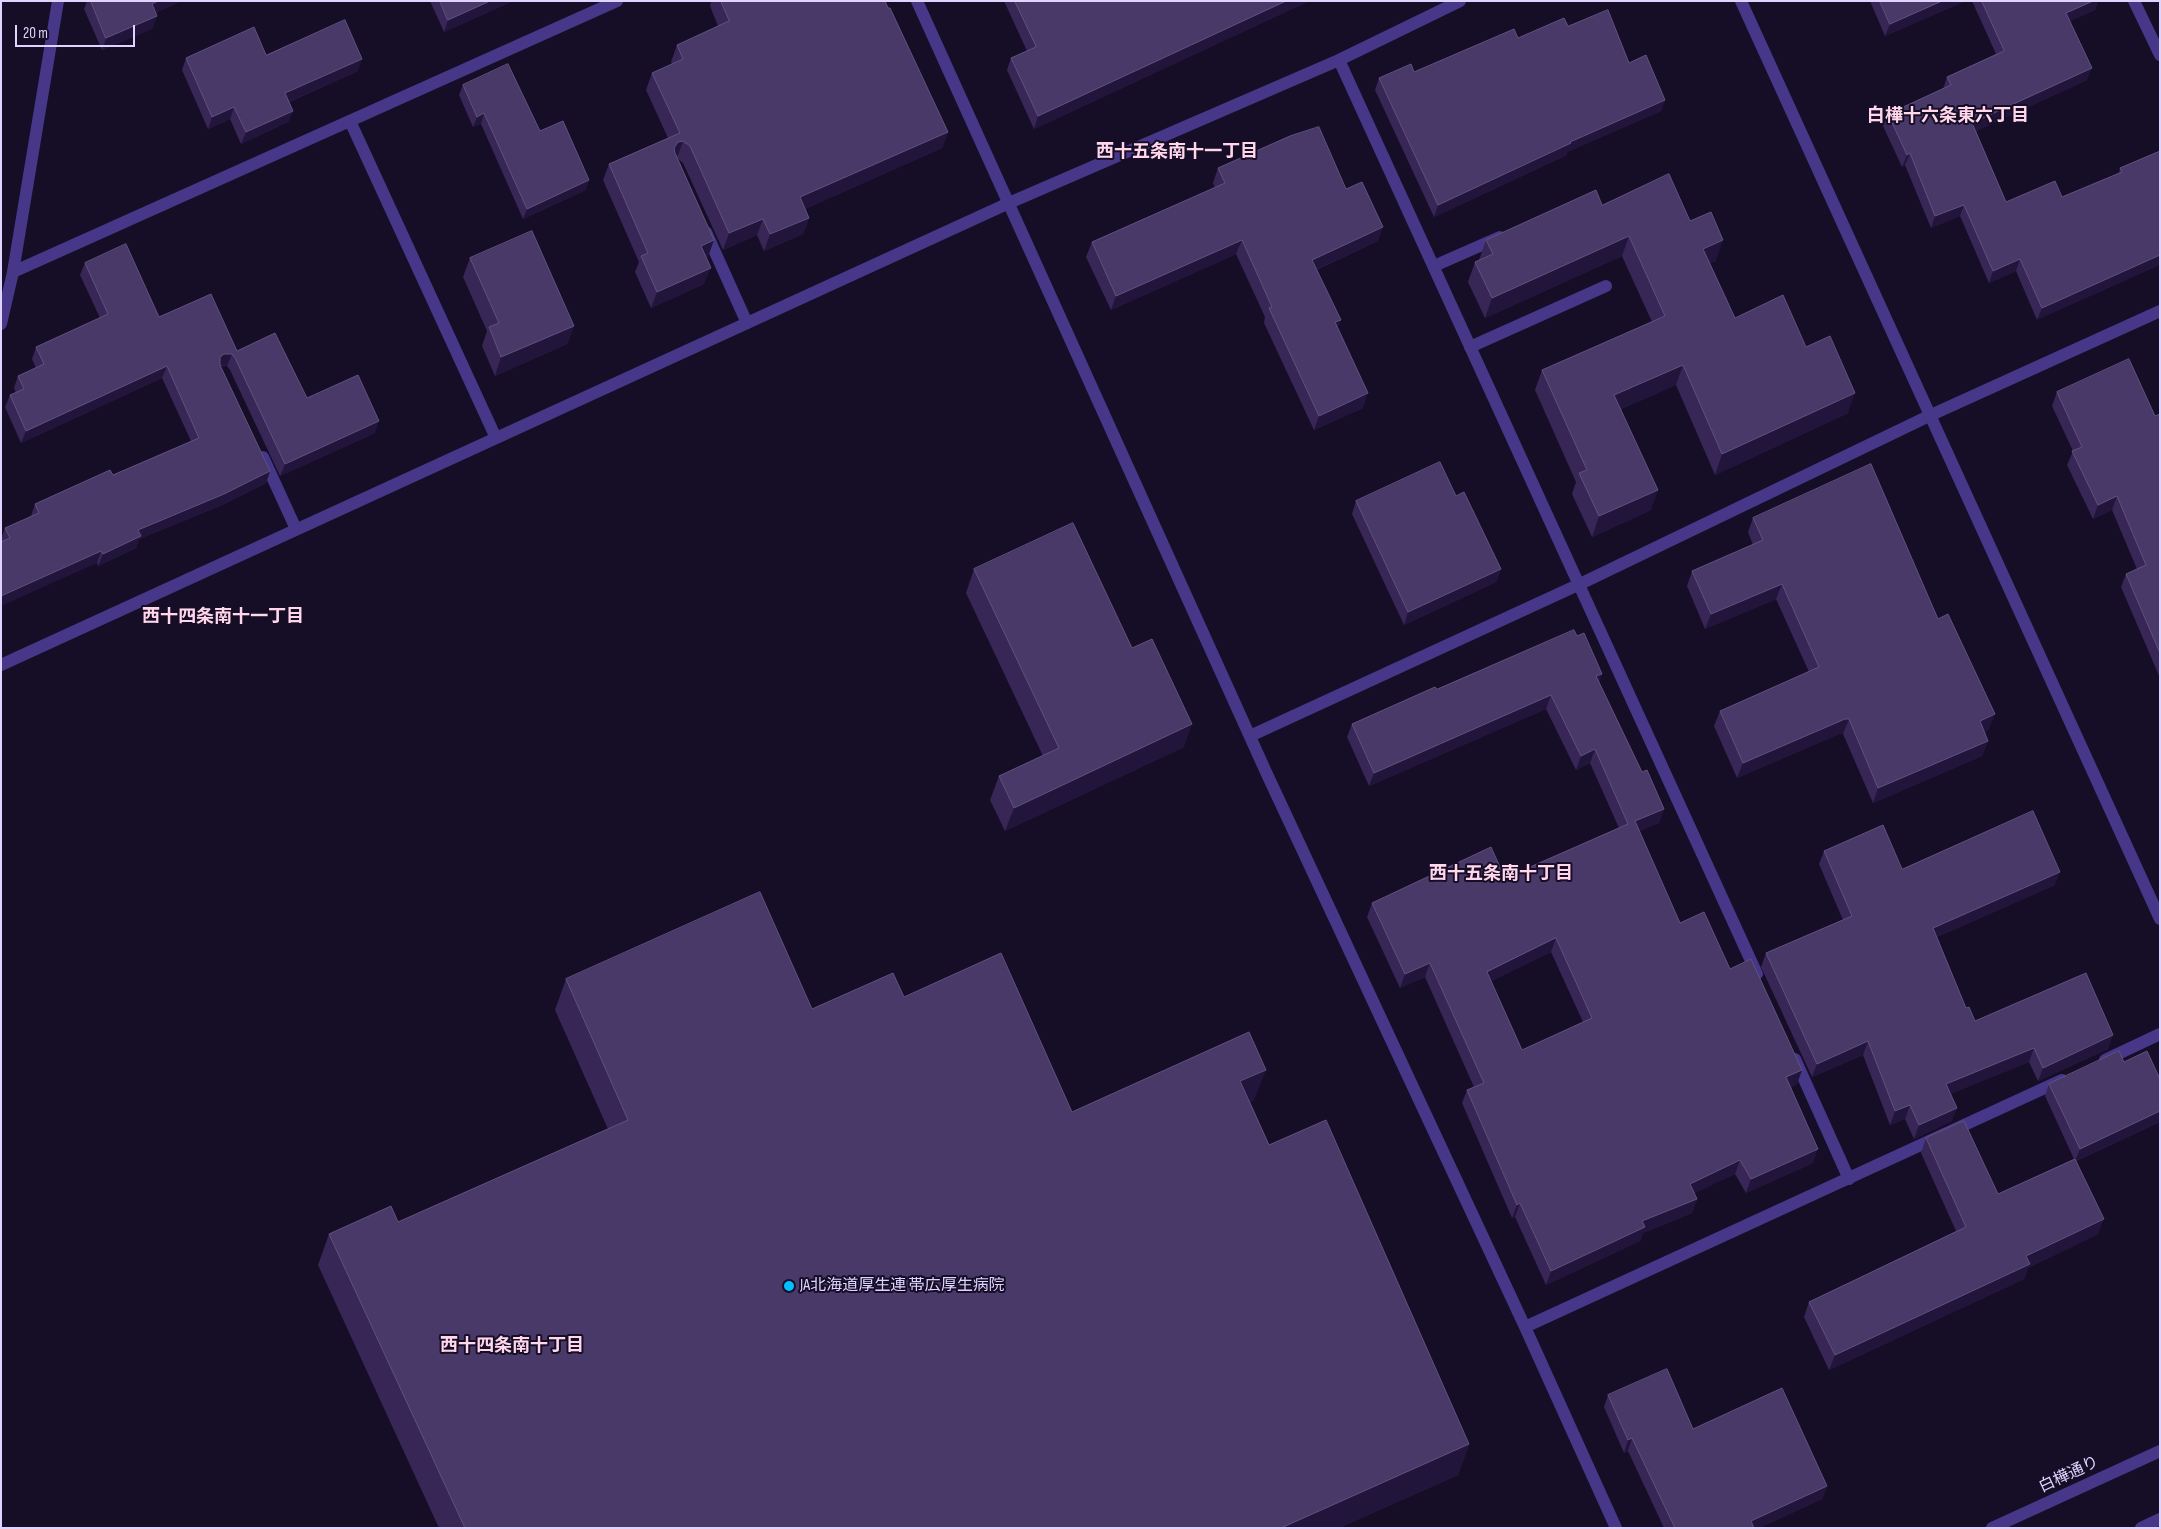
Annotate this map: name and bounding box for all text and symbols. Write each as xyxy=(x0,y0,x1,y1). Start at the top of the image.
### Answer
scale bar xyxy=(18,15,138,47)
text: 20 m xyxy=(23,24,48,43)
district label: 白樺十六条東六丁目 xyxy=(1867,105,2029,127)
district label: 西十五条南十一丁目 xyxy=(1096,141,1258,163)
district label: 西十四条南十一丁目 xyxy=(142,606,304,628)
district label: 西十五条南十丁目 xyxy=(1429,863,1573,885)
place label: JA北海道厚生連 帯広厚生病院 xyxy=(800,1276,1005,1296)
marker: JA北海道厚生連 帯広厚生病院 xyxy=(782,1279,796,1293)
district label: 西十四条南十丁目 xyxy=(440,1335,584,1357)
street label: 白樺通り xyxy=(2036,1453,2102,1497)

